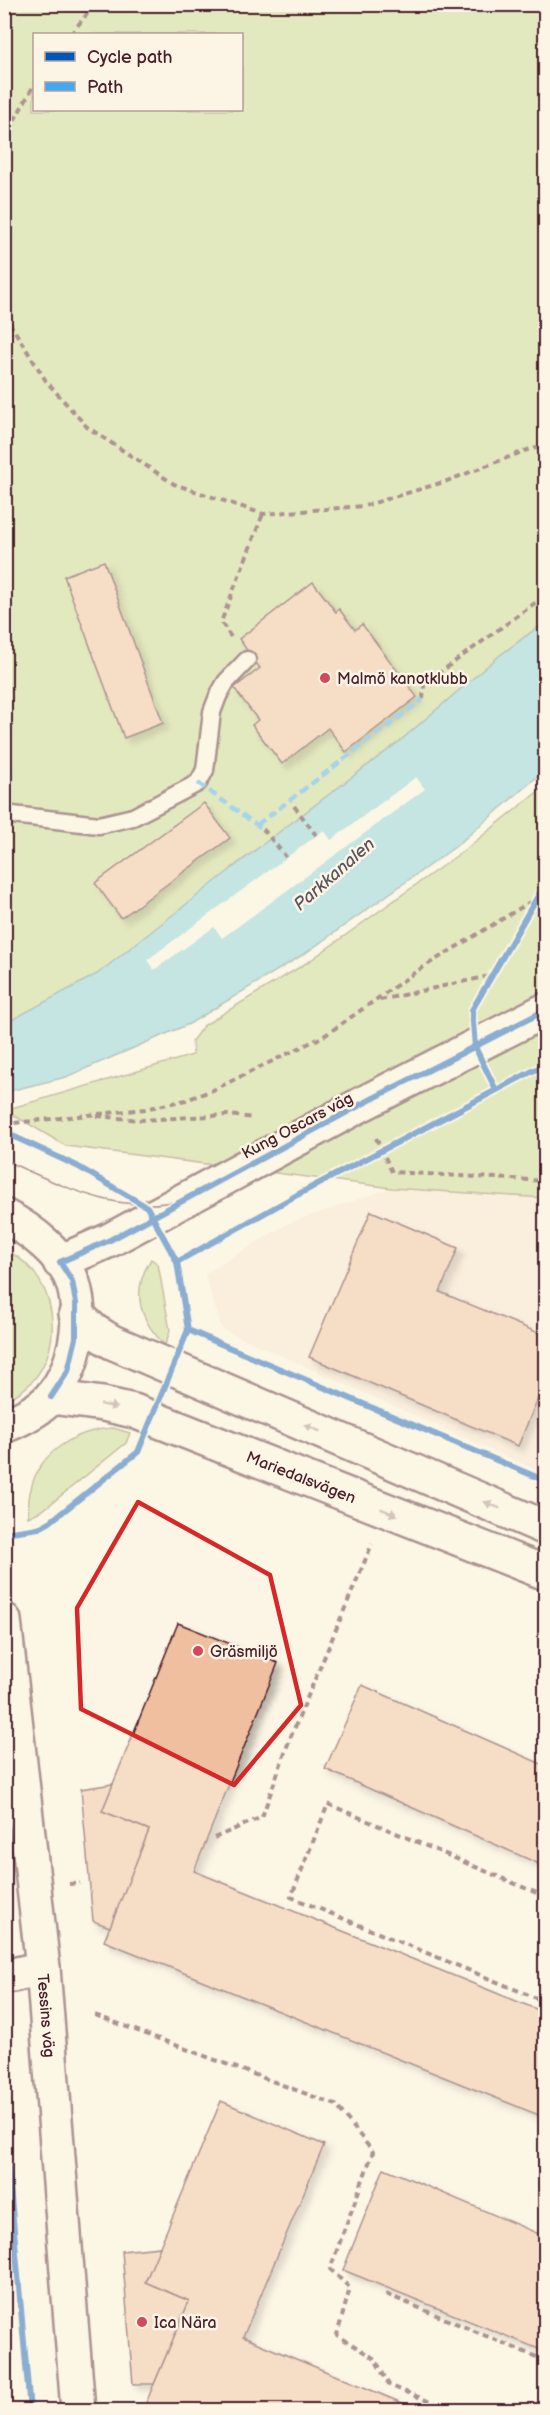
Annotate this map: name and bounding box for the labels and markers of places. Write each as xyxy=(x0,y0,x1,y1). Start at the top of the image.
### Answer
place label: Malmö kanotklubb xyxy=(337,670,468,689)
marker: Malmö kanotklubb xyxy=(318,671,332,685)
place label: Gräsmiljö xyxy=(210,1643,278,1662)
marker: Gräsmiljö xyxy=(191,1644,205,1658)
place label: Ica Nära xyxy=(154,2314,216,2333)
marker: Ica Nära xyxy=(135,2315,149,2329)

